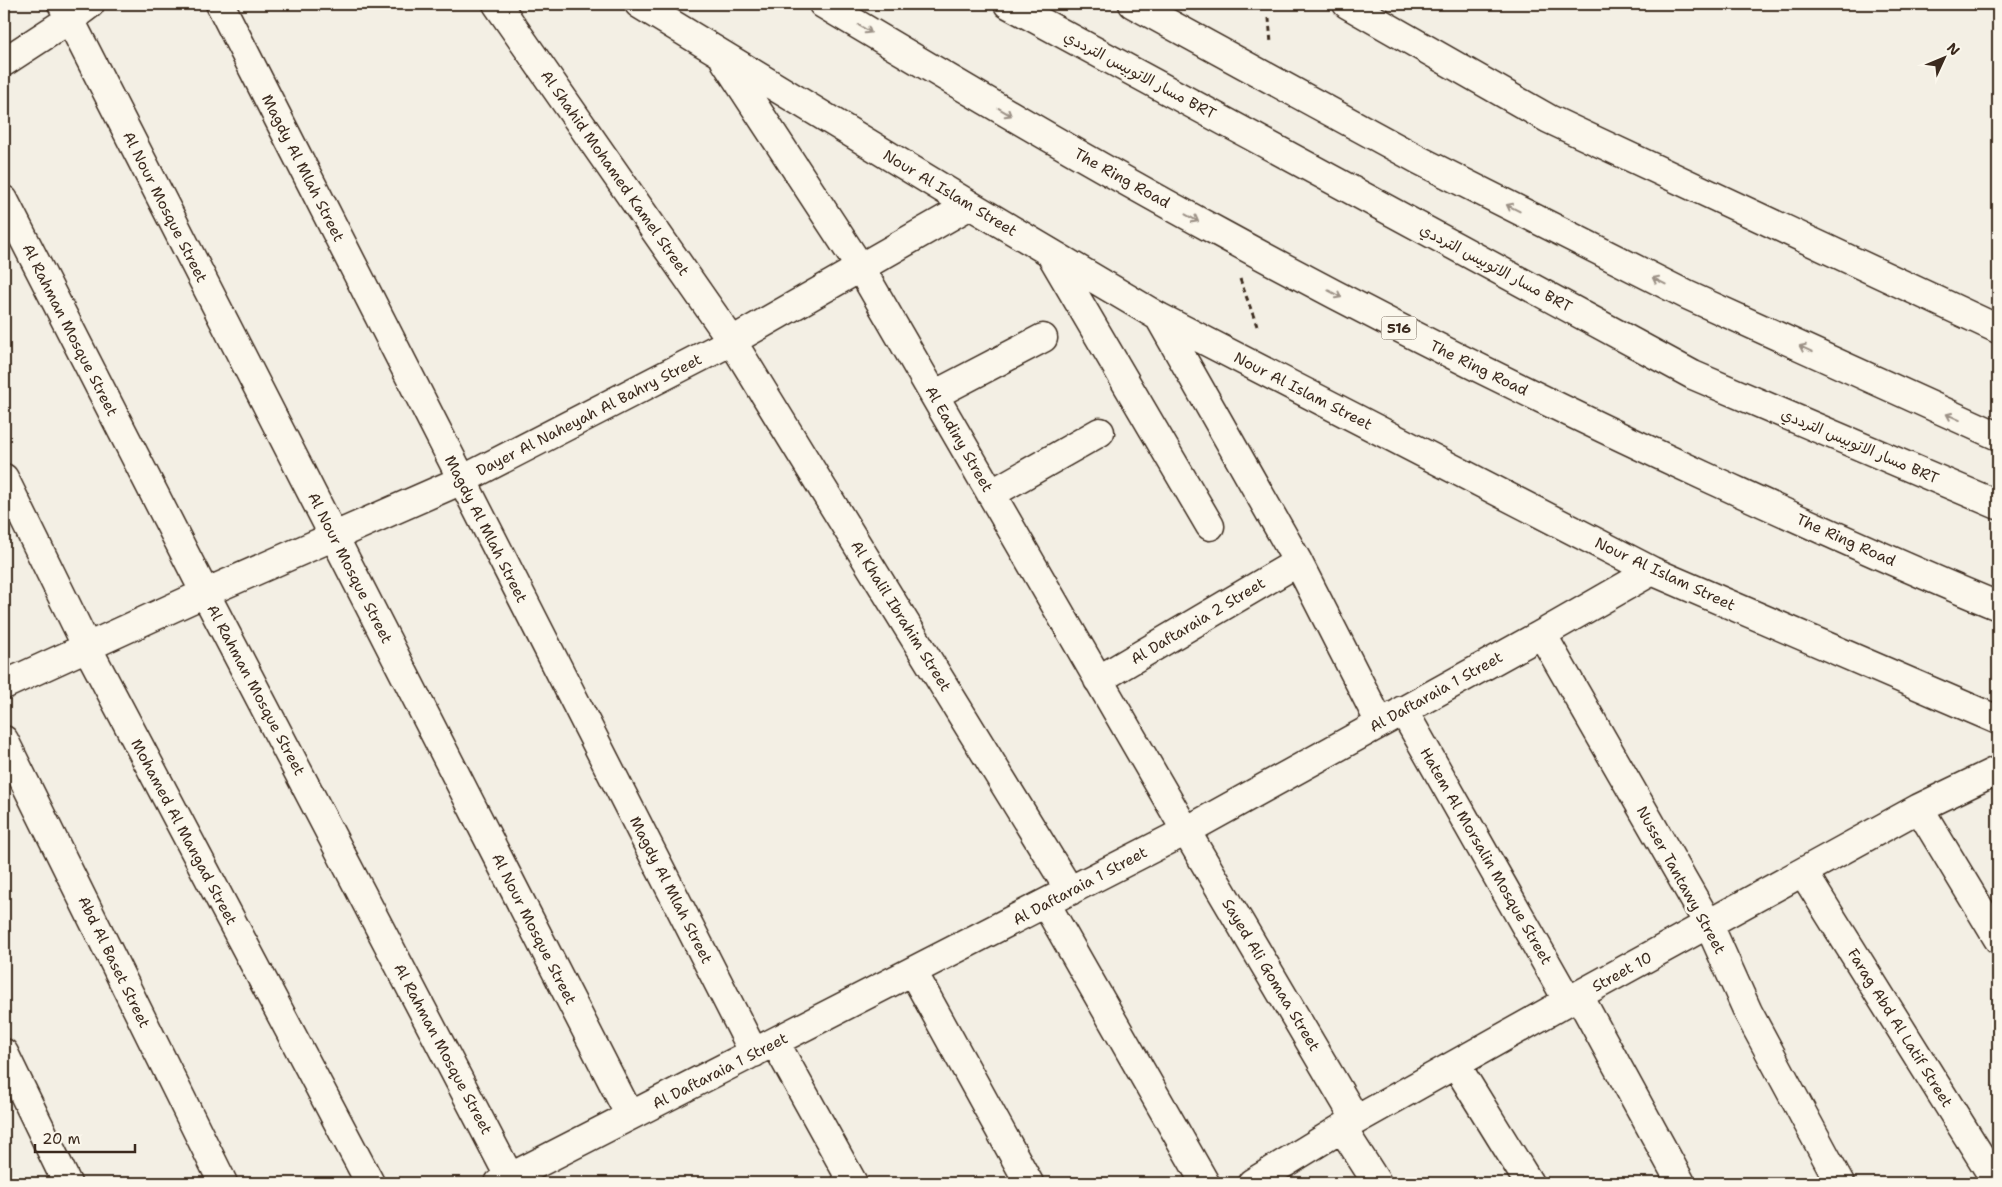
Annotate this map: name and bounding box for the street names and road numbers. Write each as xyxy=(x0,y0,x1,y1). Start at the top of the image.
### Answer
street label: مسار الاتوبيس الترددي BRT xyxy=(1060,26,1220,125)
street label: Al Shahid Mohamed Kamel Street xyxy=(536,66,694,280)
street label: Magdy Al Mlah Street xyxy=(257,91,349,245)
street label: Al Nour Mosque Street xyxy=(118,128,212,286)
street label: The Ring Road xyxy=(1070,143,1174,213)
street label: Nour Al Islam Street xyxy=(879,145,1021,241)
street label: مسار الاتوبيس الترددي BRT xyxy=(1416,219,1576,318)
street label: Al Rahman Mosque Street xyxy=(18,240,122,420)
road number: 516 xyxy=(1382,316,1416,339)
street label: The Ring Road xyxy=(1427,336,1532,401)
street label: Nour Al Islam Street xyxy=(1230,347,1376,435)
street label: Dayer Al Naheyah Al Bahry Street xyxy=(473,349,705,481)
street label: Al Eadiny Street xyxy=(921,382,997,496)
street label: مسار الاتوبيس الترددي BRT xyxy=(1778,404,1942,489)
street label: Magdy Al Mlah Street xyxy=(440,452,532,606)
street label: Al Nour Mosque Street xyxy=(303,489,397,647)
street label: The Ring Road xyxy=(1793,509,1899,571)
street label: Nour Al Islam Street xyxy=(1592,533,1738,615)
street label: Al Khalil Ibrahim Street xyxy=(846,537,956,695)
street label: Al Daftaraia 2 Street xyxy=(1127,573,1269,669)
street label: Al Rahman Mosque Street xyxy=(202,601,310,779)
street label: Al Daftaraia 1 Street xyxy=(1366,647,1506,737)
street label: Mohamed Al Mangad Street xyxy=(126,735,242,929)
street label: Hatem Al Morsalin Mosque Street xyxy=(1416,744,1556,968)
street label: Nusser Tantawy Street xyxy=(1632,802,1730,958)
street label: Magdy Al Mlah Street xyxy=(625,813,717,967)
street label: Al Daftaraia 1 Street xyxy=(1009,842,1151,930)
street label: Al Nour Mosque Street xyxy=(487,850,581,1008)
street label: Abd Al Baset Street xyxy=(73,893,155,1031)
street label: Sayed Ali Gomaa Street xyxy=(1217,895,1325,1055)
street label: Farag Abd Al Latif Street xyxy=(1843,945,1957,1111)
street label: Street 10 xyxy=(1588,947,1656,997)
street label: Al Rahman Mosque Street xyxy=(389,960,497,1138)
street label: Al Daftaraia 1 Street xyxy=(649,1028,791,1114)

